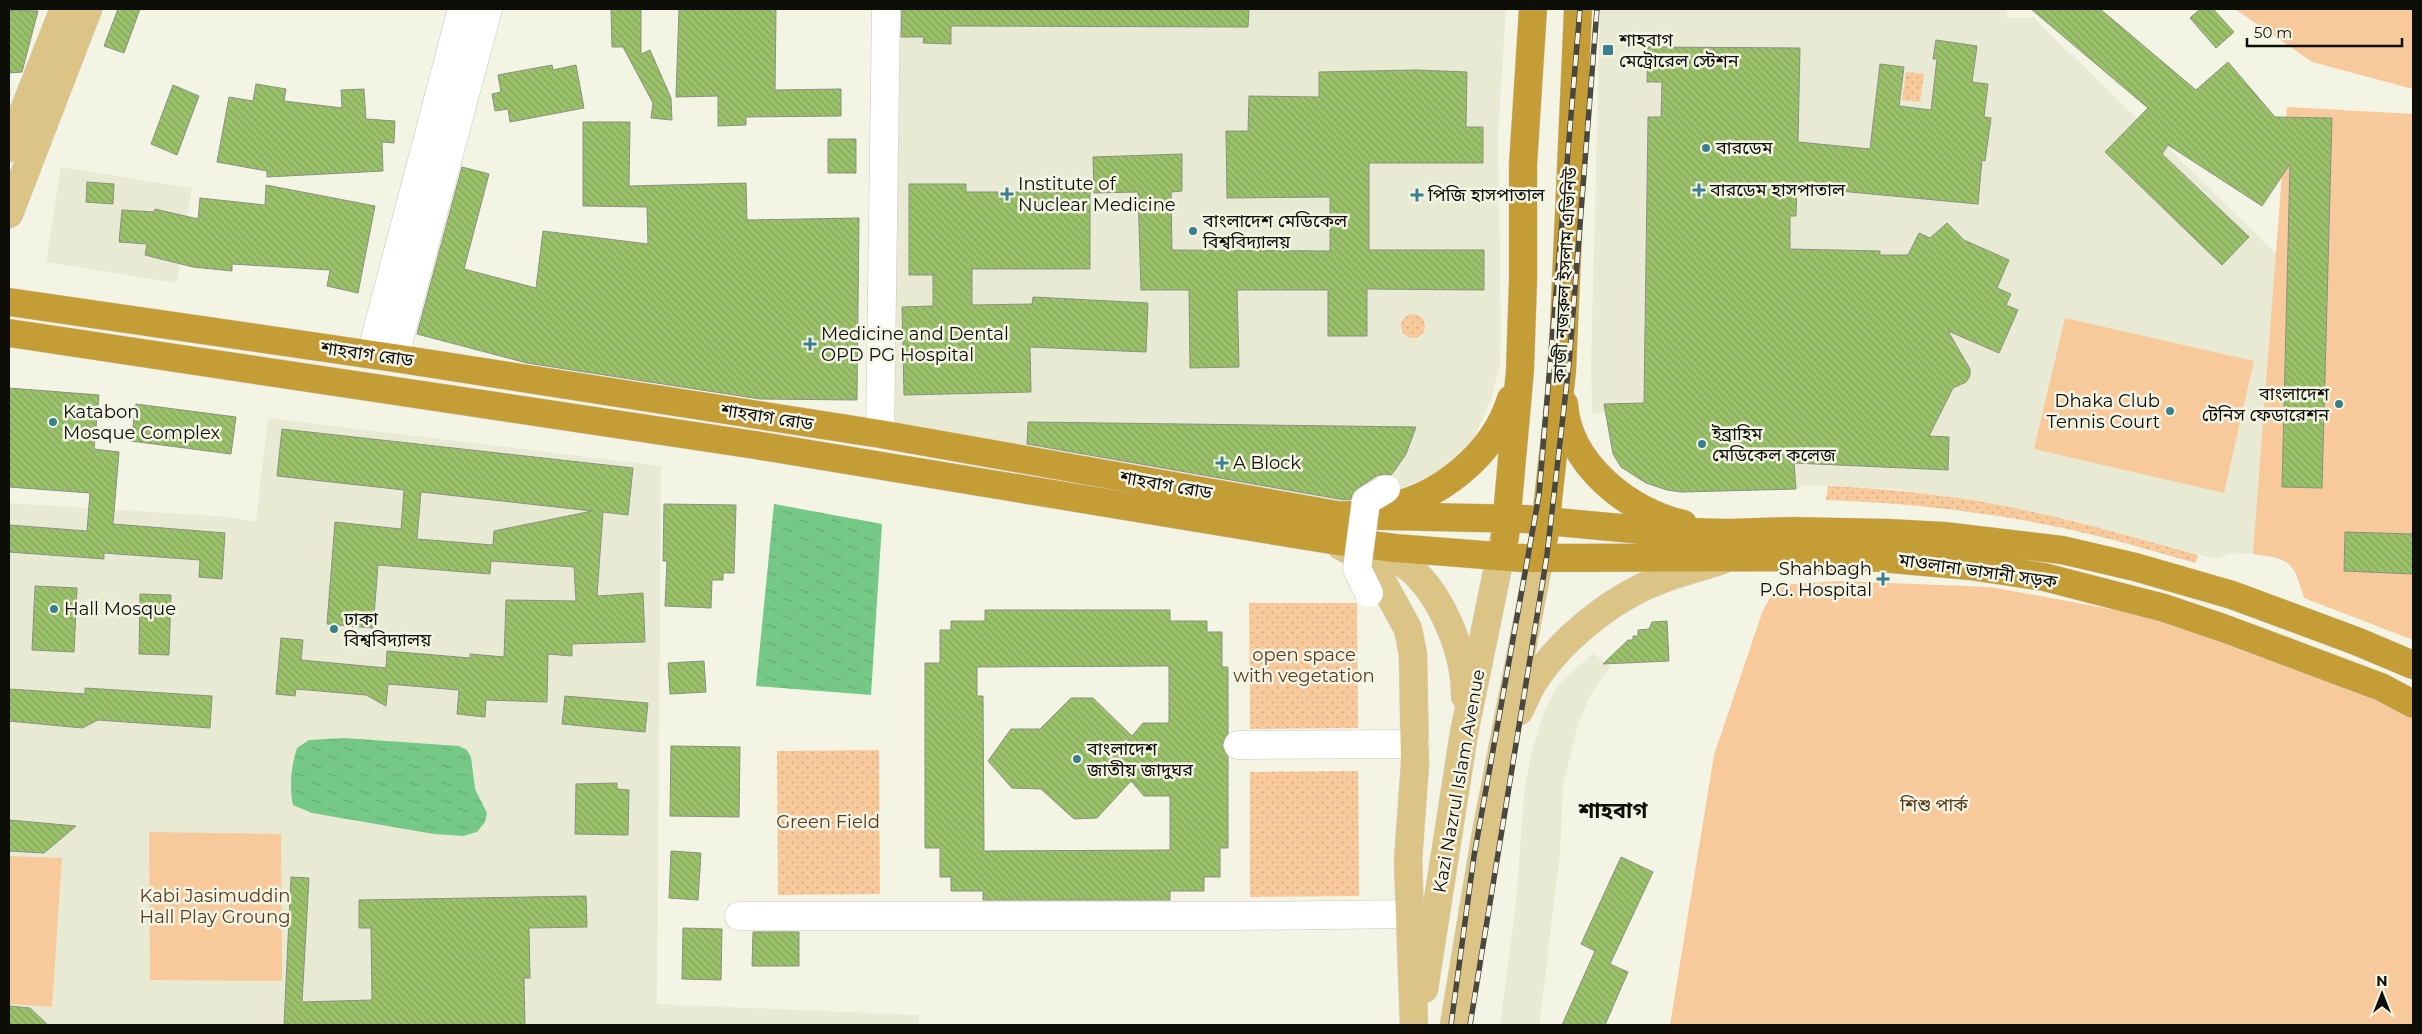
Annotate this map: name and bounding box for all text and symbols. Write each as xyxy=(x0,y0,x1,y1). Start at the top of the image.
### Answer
scale bar xyxy=(2247,15,2402,47)
text: 50 m xyxy=(2254,23,2292,42)
place label: শাহবাগ মেট্রোরেল স্টেশন xyxy=(1618,29,1740,72)
marker: শাহবাগ মেট্রোরেল স্টেশন xyxy=(1601,43,1615,57)
place label: বারডেম xyxy=(1715,137,1774,159)
marker: বারডেম xyxy=(1700,142,1712,154)
street label: কাজী নজরুল ইসলাম এভিনিউ xyxy=(1548,166,1582,385)
place label: Institute of Nuclear Medicine xyxy=(1018,173,1176,216)
place label: বারডেম হাসপাতাল xyxy=(1709,179,1846,201)
marker: বারডেম হাসপাতাল xyxy=(1692,183,1706,197)
place label: পিজি হাসপাতাল xyxy=(1427,184,1545,206)
marker: Institute of Nuclear Medicine xyxy=(1000,187,1014,201)
marker: পিজি হাসপাতাল xyxy=(1410,188,1424,202)
place label: বাংলাদেশ মেডিকেল বিশ্ববিদ্যালয় xyxy=(1202,210,1348,253)
marker: বাংলাদেশ মেডিকেল বিশ্ববিদ্যালয় xyxy=(1187,225,1199,237)
place label: Medicine and Dental OPD PG Hospital xyxy=(821,323,1009,366)
street label: শাহবাগ রোড xyxy=(318,336,415,371)
marker: Medicine and Dental OPD PG Hospital xyxy=(803,337,817,351)
place label: বাংলাদেশ টেনিস ফেডারেশন xyxy=(2202,383,2330,426)
place label: Dhaka Club Tennis Court xyxy=(2047,390,2160,433)
marker: বাংলাদেশ টেনিস ফেডারেশন xyxy=(2333,398,2345,410)
street label: শাহবাগ রোড xyxy=(718,399,815,435)
place label: Katabon Mosque Complex xyxy=(63,401,221,444)
marker: Dhaka Club Tennis Court xyxy=(2164,405,2176,417)
marker: Katabon Mosque Complex xyxy=(47,416,59,428)
place label: ইব্রাহিম মেডিকেল কলেজ xyxy=(1711,423,1836,466)
marker: ইব্রাহিম মেডিকেল কলেজ xyxy=(1696,438,1708,450)
place label: A Block xyxy=(1233,452,1301,474)
marker: A Block xyxy=(1215,456,1229,470)
street label: শাহবাগ রোড xyxy=(1117,466,1214,504)
street label: মাওলানা ভাসানী সড়ক xyxy=(1896,549,2059,593)
place label: Shahbagh P.G. Hospital xyxy=(1760,558,1872,601)
marker: Shahbagh P.G. Hospital xyxy=(1876,572,1890,586)
place label: Hall Mosque xyxy=(64,598,176,620)
marker: Hall Mosque xyxy=(48,603,60,615)
place label: ঢাকা বিশ্ববিদ্যালয় xyxy=(343,608,432,651)
marker: ঢাকা বিশ্ববিদ্যালয় xyxy=(328,623,340,635)
park label: open space with vegetation xyxy=(1233,644,1375,687)
street label: Kazi Nazrul Islam Avenue xyxy=(1428,667,1490,895)
place label: বাংলাদেশ জাতীয় জাদুঘর xyxy=(1086,738,1193,781)
marker: বাংলাদেশ জাতীয় জাদুঘর xyxy=(1071,753,1083,765)
park label: শিশু পার্ক xyxy=(1899,794,1968,816)
district label: শাহবাগ xyxy=(1578,797,1648,824)
park label: Green Field xyxy=(776,811,880,833)
park label: Kabi Jasimuddin Hall Play Groung xyxy=(140,885,290,928)
north arrow xyxy=(2357,969,2407,1019)
text: N xyxy=(2376,972,2388,990)

